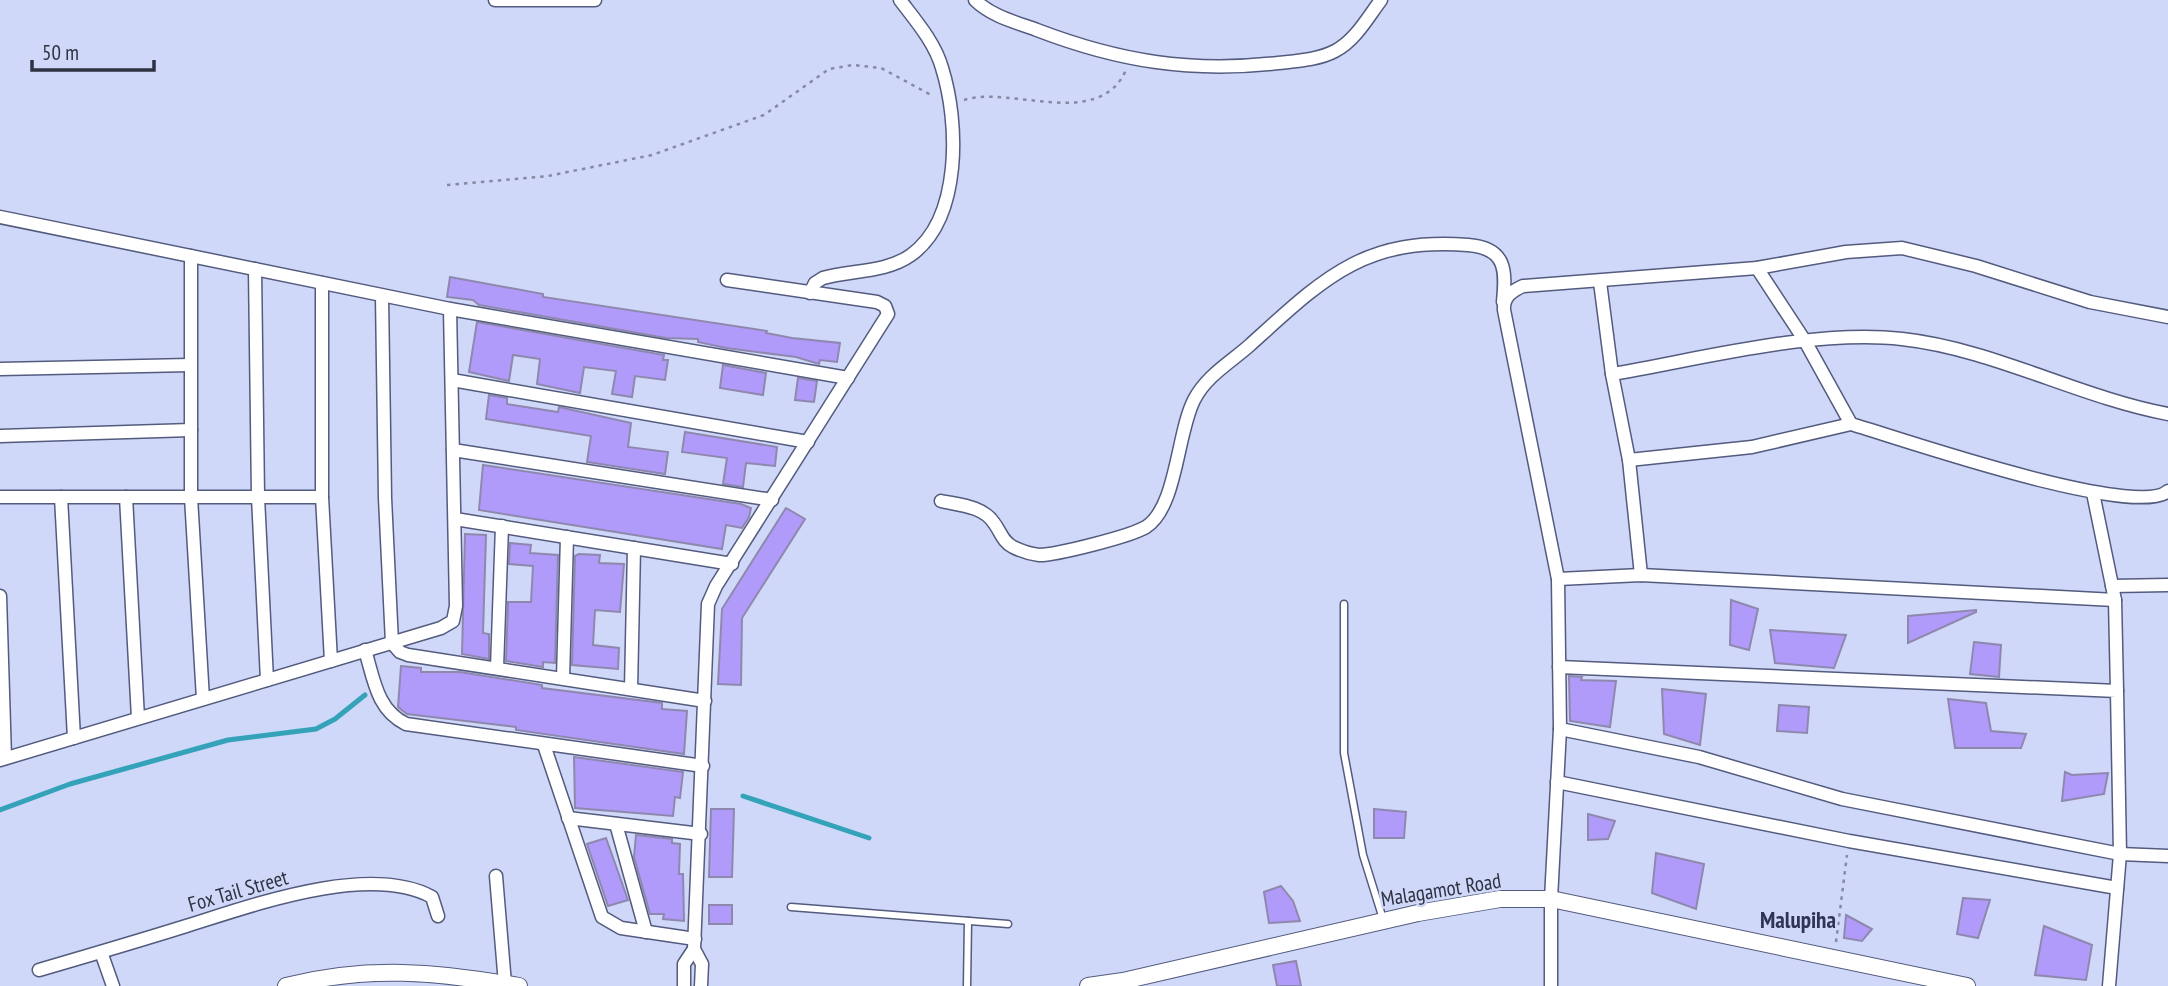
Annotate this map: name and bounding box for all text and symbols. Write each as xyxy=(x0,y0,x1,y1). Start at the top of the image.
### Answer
scale bar xyxy=(32,28,154,72)
text: 50 m xyxy=(42,39,79,66)
street label: Fox Tail Street xyxy=(185,863,291,918)
street label: Malagamot Road xyxy=(1379,867,1503,912)
district label: Malupiha xyxy=(1760,905,1836,934)

